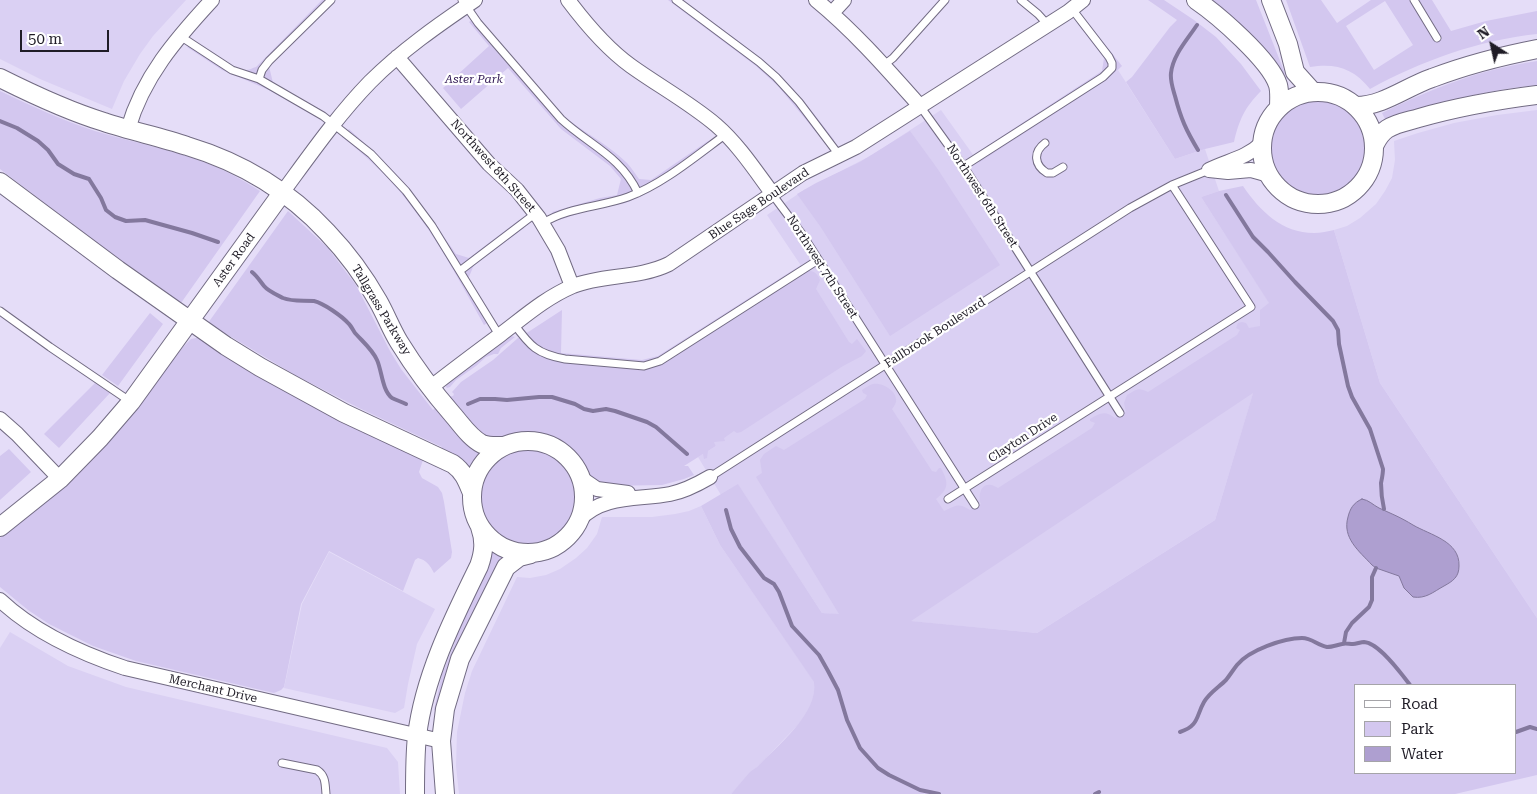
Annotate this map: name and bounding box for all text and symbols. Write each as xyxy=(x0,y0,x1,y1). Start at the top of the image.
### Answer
scale bar xyxy=(22,20,111,52)
north arrow xyxy=(1467,20,1517,70)
text: N xyxy=(1474,23,1492,42)
text: 50 m xyxy=(28,30,62,48)
park label: Aster Park xyxy=(445,72,503,86)
street label: Northwest 8th Street xyxy=(448,117,538,215)
street label: Northwest 6th Street xyxy=(943,142,1021,250)
street label: Blue Sage Boulevard xyxy=(706,165,812,243)
street label: Northwest 7th Street xyxy=(783,213,861,321)
street label: Aster Road xyxy=(210,230,258,290)
street label: Tallgrass Parkway xyxy=(348,262,414,358)
street label: Fallbrook Boulevard xyxy=(882,295,988,371)
street label: Clayton Drive xyxy=(986,410,1060,466)
street label: Merchant Drive xyxy=(167,672,259,706)
legend xyxy=(1354,684,1517,774)
text: Road xyxy=(1401,695,1438,713)
text: Park xyxy=(1401,720,1434,738)
text: Water xyxy=(1401,745,1443,763)

